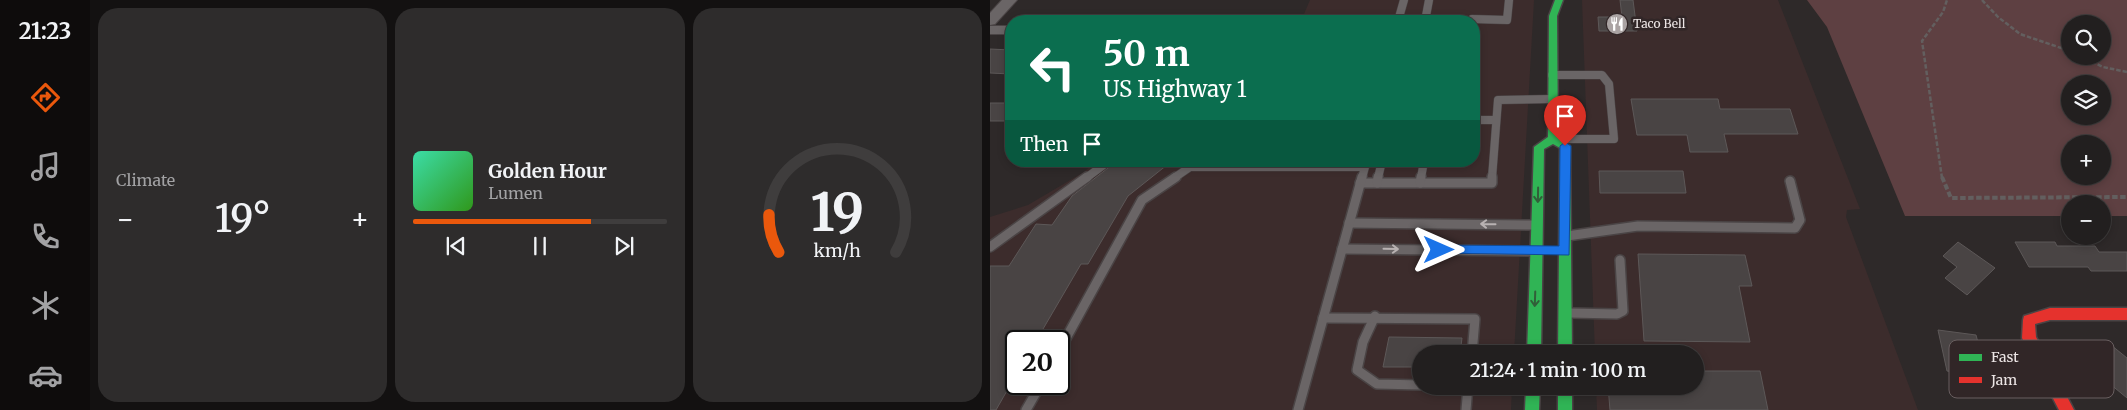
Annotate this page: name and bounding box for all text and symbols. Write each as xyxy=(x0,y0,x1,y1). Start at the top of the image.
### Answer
restaurant icon: Taco Bell xyxy=(1605,12,1629,36)
map controls xyxy=(2061,15,2111,245)
button: search xyxy=(2061,15,2111,65)
place label: Taco Bell xyxy=(1633,16,1686,31)
text: 21:23 xyxy=(19,17,71,45)
text: 50 m xyxy=(1103,32,1190,76)
icon: left xyxy=(1020,35,1085,100)
text: US Highway 1 xyxy=(1103,75,1247,103)
button: layers xyxy=(2061,75,2111,125)
icon: directions xyxy=(28,80,63,115)
pin xyxy=(1544,95,1586,146)
icon: arrive xyxy=(1551,102,1579,130)
icon: arrive xyxy=(1078,130,1106,158)
text: Then xyxy=(1020,132,1068,156)
button: + xyxy=(2061,135,2111,185)
icon: music xyxy=(28,149,63,184)
text: Golden Hour xyxy=(488,159,607,183)
text: Climate xyxy=(116,170,175,190)
text: 19 xyxy=(810,180,864,245)
text: Lumen xyxy=(488,183,543,203)
one-way arrow xyxy=(1533,187,1543,203)
text: 19° xyxy=(215,195,271,242)
button: − xyxy=(2061,195,2111,245)
text: − xyxy=(116,201,135,237)
text: + xyxy=(351,201,369,237)
icon: phone xyxy=(28,219,63,254)
one-way arrow xyxy=(1481,220,1497,229)
position arrow xyxy=(1412,223,1464,275)
icon: previous xyxy=(442,232,470,260)
icon: pause xyxy=(526,232,554,260)
icon: next xyxy=(610,232,638,260)
text: km/h xyxy=(814,239,861,262)
one-way arrow xyxy=(1382,244,1399,254)
icon: climate xyxy=(28,288,63,323)
one-way arrow xyxy=(1530,291,1540,307)
speed limit sign: 20 xyxy=(1005,330,1070,395)
legend xyxy=(1949,340,2114,398)
text: Fast xyxy=(1991,348,2019,366)
icon: car xyxy=(28,358,63,393)
text: 21:24 · 1 min · 100 m xyxy=(1470,358,1646,382)
text: Jam xyxy=(1990,371,2017,389)

